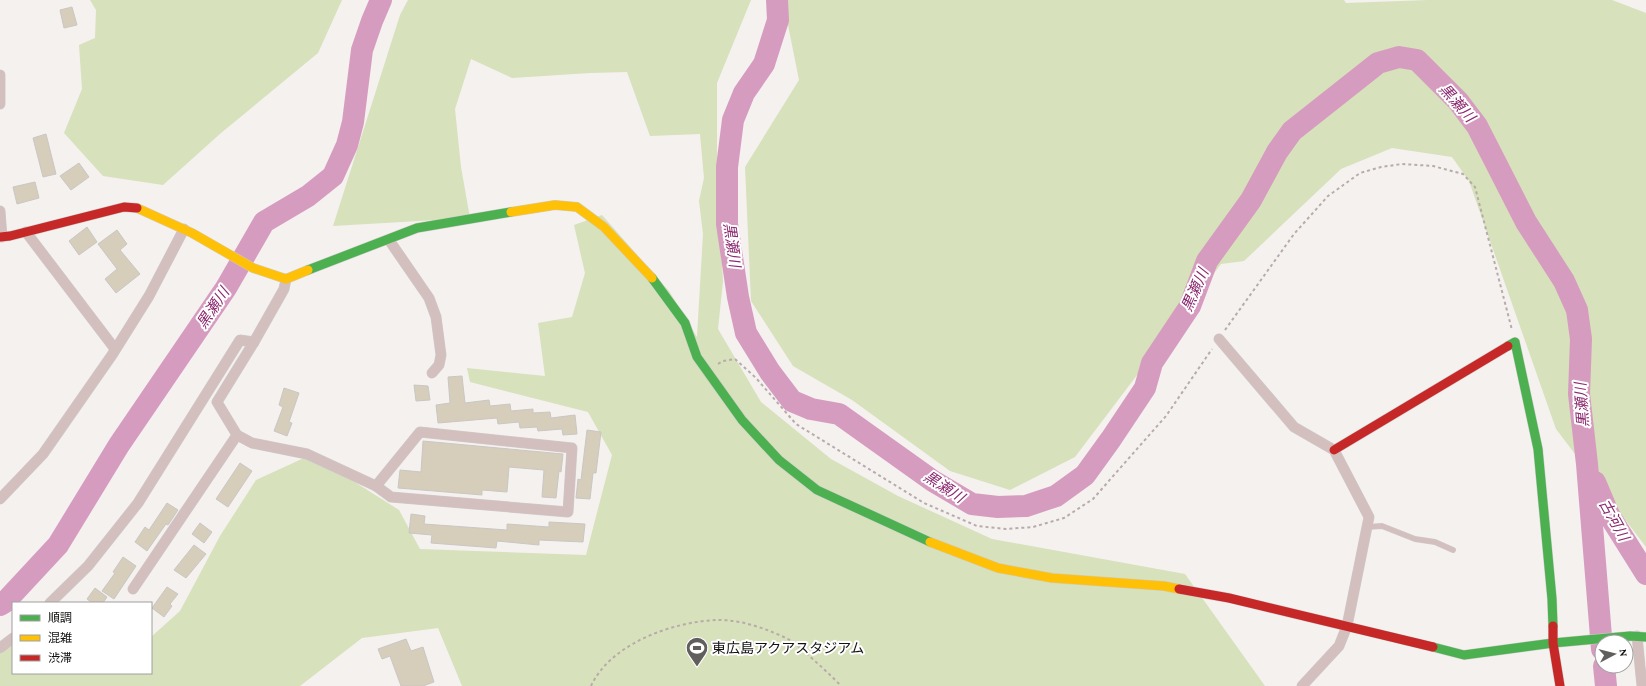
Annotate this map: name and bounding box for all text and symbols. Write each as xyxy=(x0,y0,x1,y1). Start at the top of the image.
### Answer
water label: 黒瀬川 xyxy=(1436,81,1479,127)
water label: 黒瀬川 xyxy=(721,222,743,270)
water label: 黒瀬川 xyxy=(1179,264,1212,314)
water label: 黒瀬川 xyxy=(194,283,233,331)
water label: 黒瀬川 xyxy=(1572,380,1592,428)
water label: 黒瀬川 xyxy=(921,468,969,507)
water label: 古河川 xyxy=(1596,496,1633,545)
legend xyxy=(12,602,152,674)
text: 順調 xyxy=(48,611,72,625)
text: 混雑 xyxy=(48,631,72,645)
north arrow xyxy=(1594,634,1634,674)
sports icon: 東広島アクアスタジアム xyxy=(684,635,710,668)
place label: 東広島アクアスタジアム xyxy=(712,640,864,656)
text: N xyxy=(1618,648,1630,658)
text: 渋滞 xyxy=(48,651,72,665)

